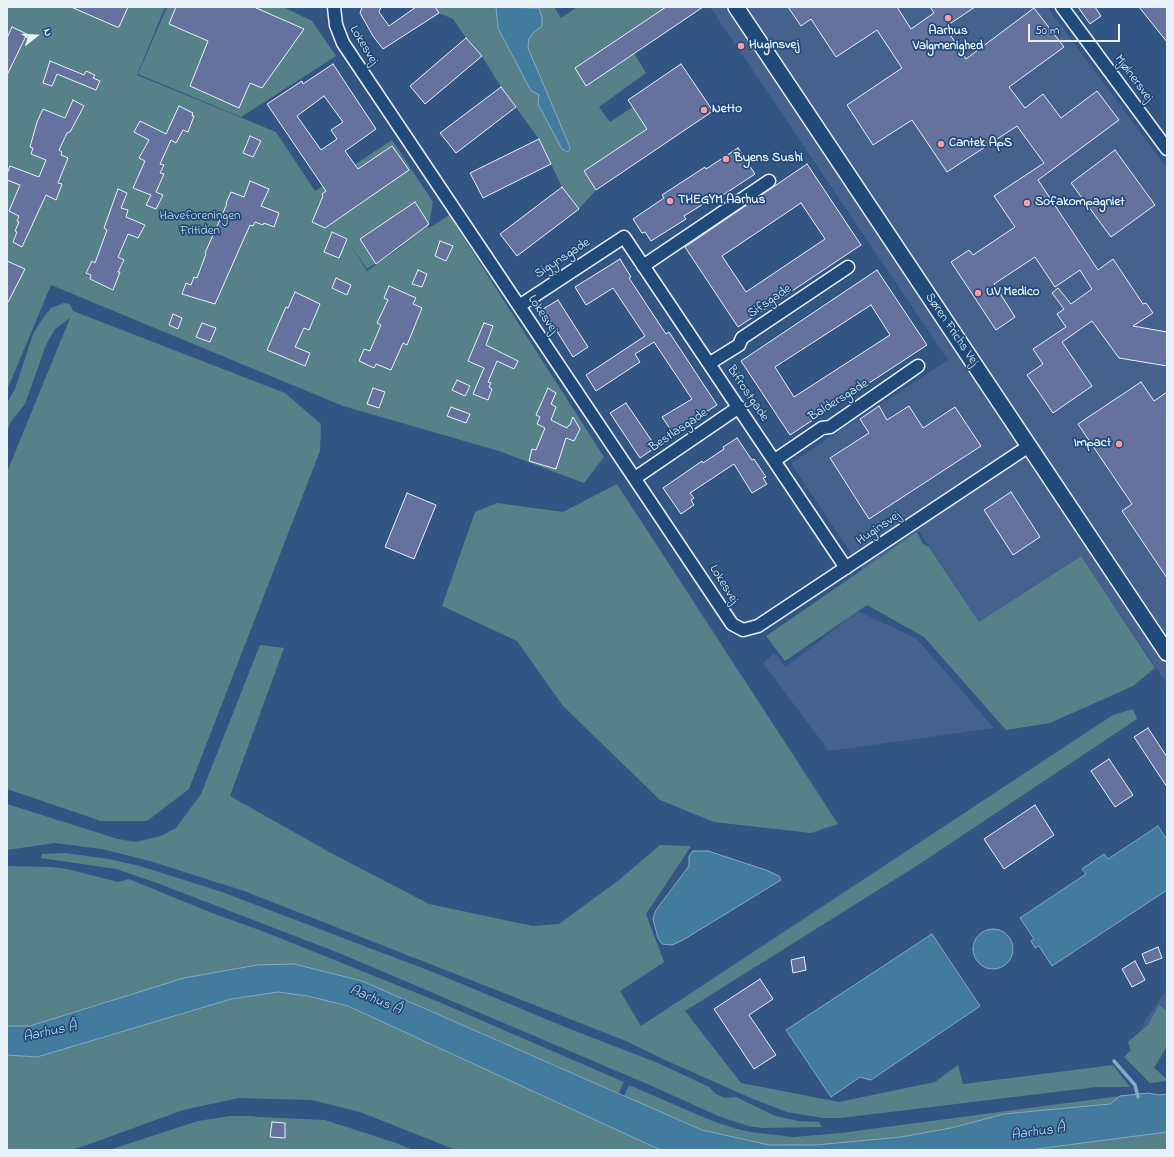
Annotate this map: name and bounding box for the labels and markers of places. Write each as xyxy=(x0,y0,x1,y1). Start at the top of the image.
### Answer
marker: Aarhus Valgmenighed xyxy=(943,13,953,23)
place label: Aarhus Valgmenighed xyxy=(913,24,983,55)
place label: Huginsvej xyxy=(749,38,799,54)
marker: Huginsvej xyxy=(736,41,746,51)
place label: Netto xyxy=(712,102,742,118)
marker: Netto xyxy=(699,105,709,115)
place label: Cantek ApS xyxy=(949,136,1012,152)
marker: Cantek ApS xyxy=(936,139,946,149)
place label: Byens Sushi xyxy=(734,151,803,167)
marker: Byens Sushi xyxy=(721,154,731,164)
place label: THEGYM Aarhus xyxy=(678,193,765,209)
place label: Sofakompagniet xyxy=(1035,195,1125,211)
marker: THEGYM Aarhus xyxy=(665,196,675,206)
marker: Sofakompagniet xyxy=(1022,198,1032,208)
place label: UV Medico xyxy=(986,285,1039,301)
marker: UV Medico xyxy=(973,288,983,298)
place label: Impact xyxy=(1074,436,1111,452)
marker: Impact xyxy=(1114,439,1124,449)

